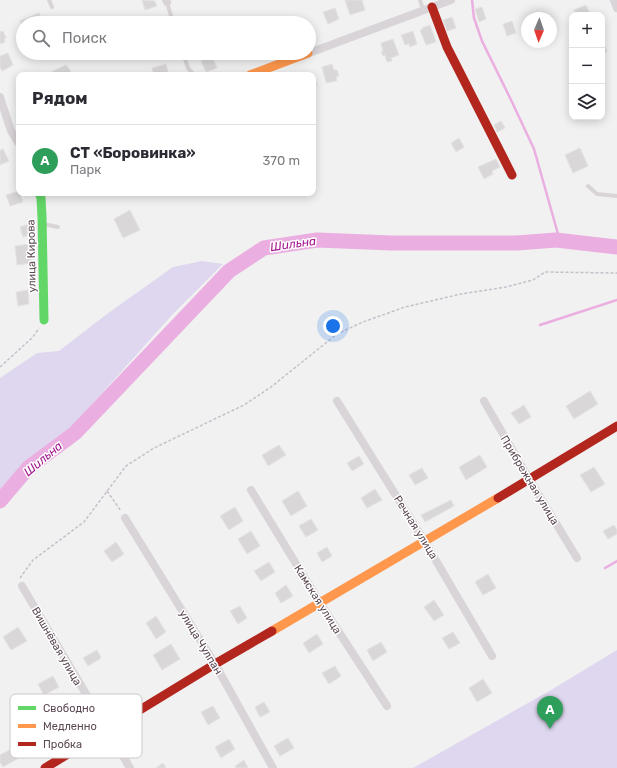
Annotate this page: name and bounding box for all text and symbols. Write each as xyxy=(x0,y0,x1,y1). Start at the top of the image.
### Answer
north arrow xyxy=(521,12,557,48)
map controls xyxy=(569,12,605,120)
button: + xyxy=(569,12,605,48)
search box xyxy=(16,16,316,60)
icon: search xyxy=(30,27,52,49)
text: Поиск xyxy=(62,29,107,47)
button: − xyxy=(569,48,605,84)
button: layers xyxy=(569,84,605,120)
text: Рядом xyxy=(32,88,88,108)
text: СТ «Боровинка» xyxy=(70,144,196,162)
text: A xyxy=(40,153,50,168)
text: 370 m xyxy=(263,153,300,168)
text: Парк xyxy=(70,162,101,177)
street label: улица Кирова xyxy=(24,219,39,293)
water label: Шильна xyxy=(269,234,317,254)
your location xyxy=(323,316,343,336)
street label: Прибрежная улица xyxy=(498,433,561,527)
water label: Шильна xyxy=(21,439,65,479)
street label: Речная улица xyxy=(391,493,440,561)
street label: Камская улица xyxy=(291,562,344,636)
street label: Вишнёвая улица xyxy=(29,605,84,688)
street label: улица Чулпан xyxy=(176,608,225,677)
legend xyxy=(10,694,142,758)
pin: A xyxy=(537,696,563,729)
text: Свободно xyxy=(43,702,95,715)
text: Медленно xyxy=(43,720,97,733)
text: Пробка xyxy=(43,738,82,751)

